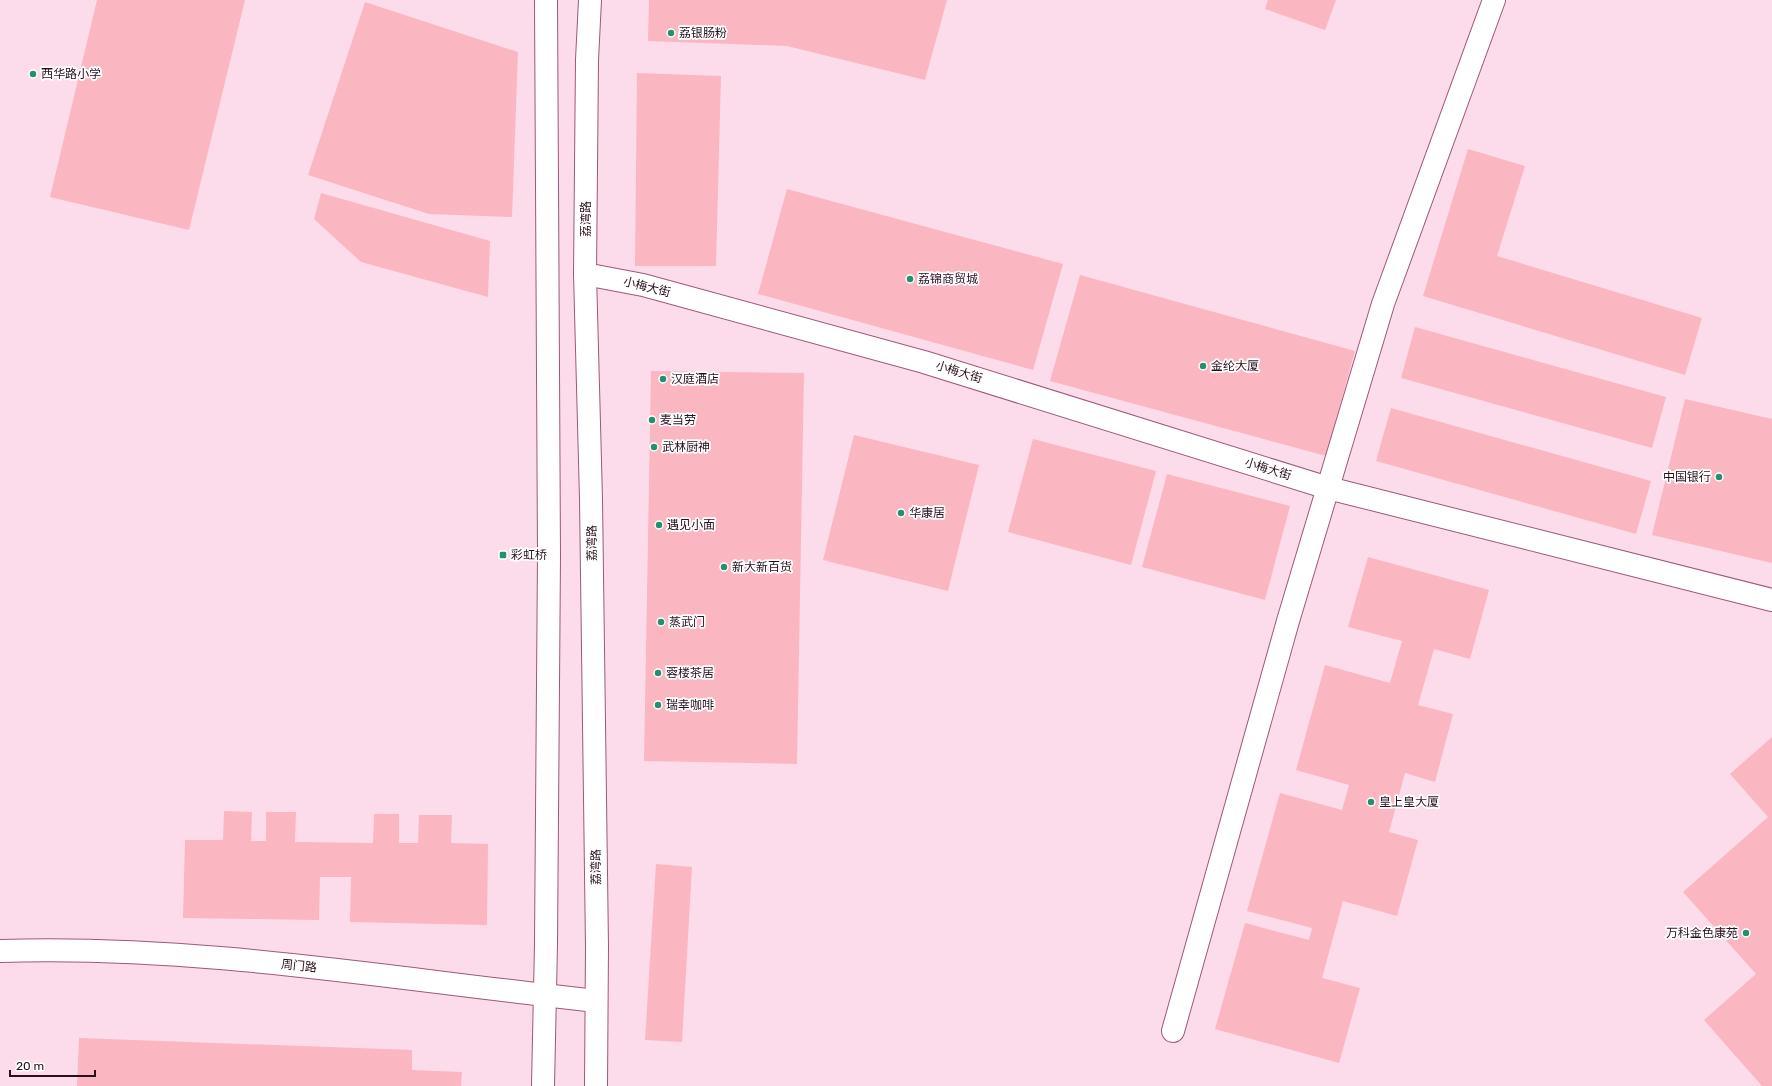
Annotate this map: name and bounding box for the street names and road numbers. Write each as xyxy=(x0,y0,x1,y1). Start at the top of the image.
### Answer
street label: 荔湾路 xyxy=(579,201,593,237)
street label: 小梅大街 xyxy=(622,274,672,300)
street label: 小梅大街 xyxy=(934,358,984,386)
street label: 小梅大街 xyxy=(1243,455,1293,483)
street label: 荔湾路 xyxy=(585,525,599,561)
street label: 荔湾路 xyxy=(589,849,603,885)
street label: 周门路 xyxy=(280,957,318,975)

